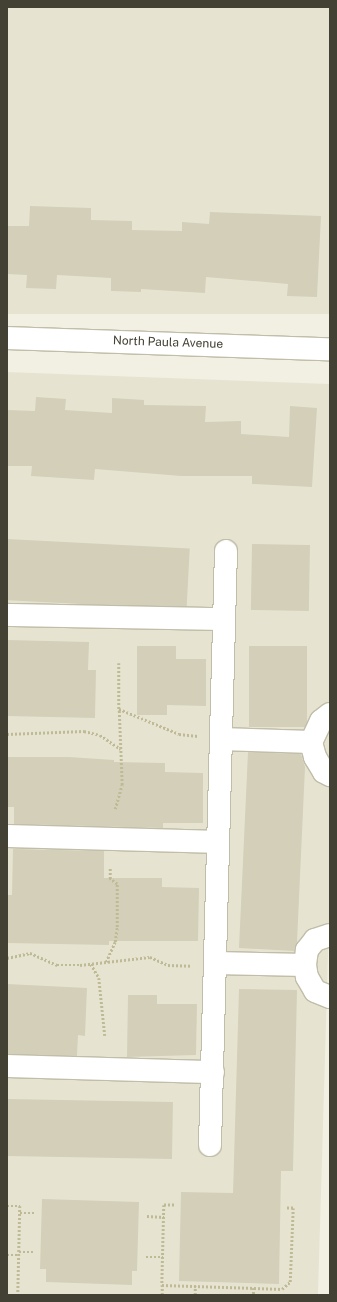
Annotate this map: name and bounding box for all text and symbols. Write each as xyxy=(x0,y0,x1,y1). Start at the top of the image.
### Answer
street label: North Paula Avenue xyxy=(113,334,223,352)

